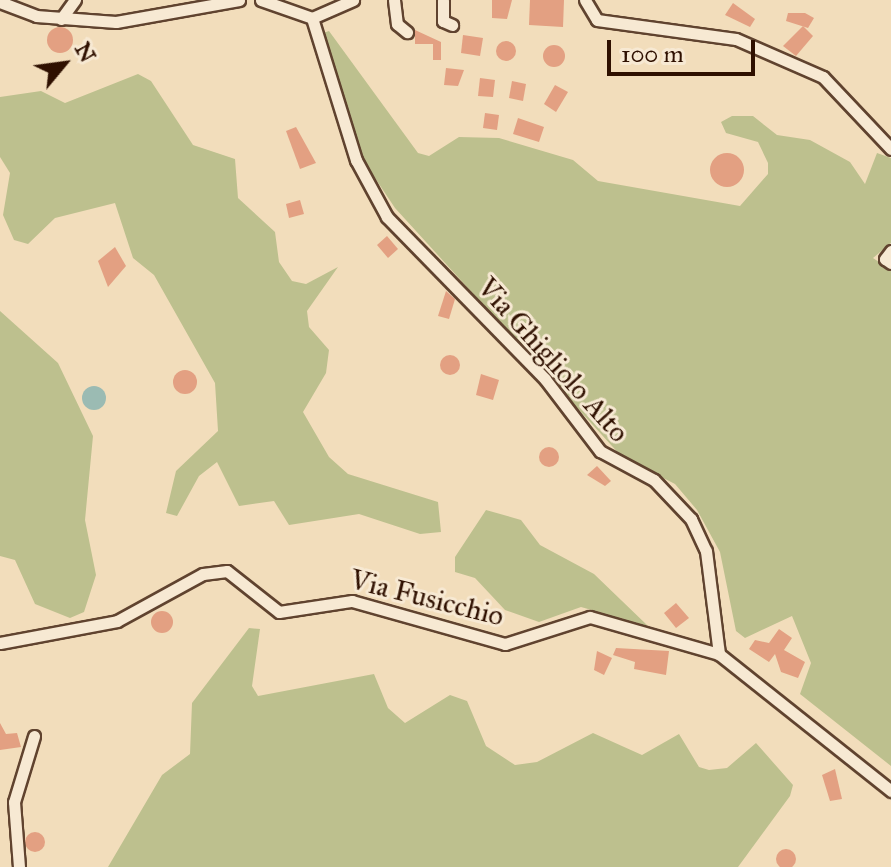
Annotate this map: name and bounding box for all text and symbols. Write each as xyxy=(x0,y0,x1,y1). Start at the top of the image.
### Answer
north arrow xyxy=(24,24,104,104)
scale bar xyxy=(611,24,759,74)
text: N xyxy=(69,37,102,67)
text: 100 m xyxy=(621,39,684,69)
street label: Via Ghigliolo Alto xyxy=(470,271,636,449)
street label: Via Fusicchio xyxy=(347,563,507,633)

